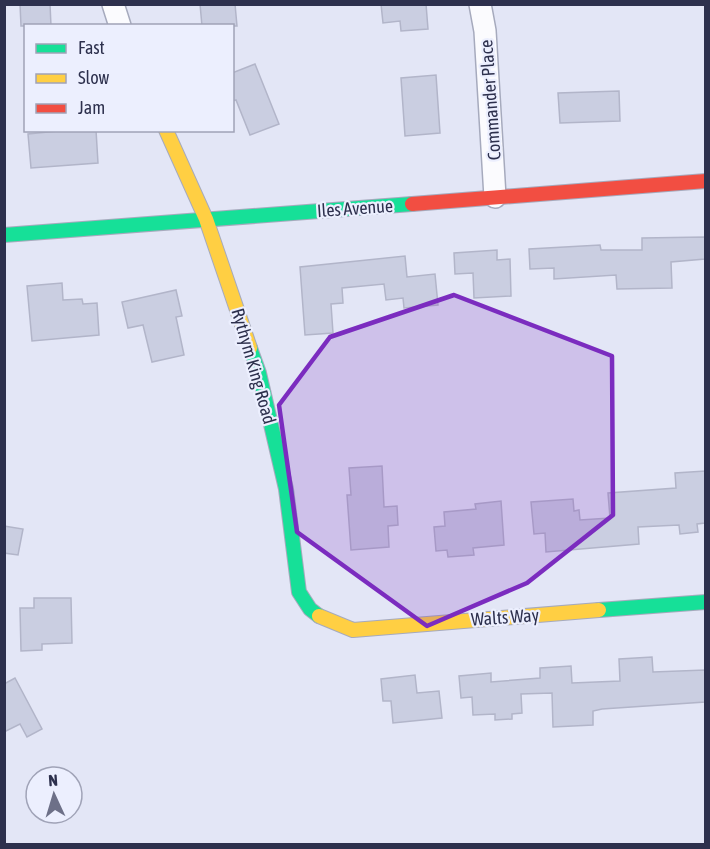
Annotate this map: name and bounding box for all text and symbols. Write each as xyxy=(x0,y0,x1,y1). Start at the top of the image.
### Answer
legend xyxy=(24,24,234,132)
text: Fast xyxy=(78,37,105,58)
street label: Commander Place xyxy=(475,39,505,161)
text: Slow xyxy=(78,67,109,88)
text: Jam xyxy=(78,97,105,118)
street label: Iles Avenue xyxy=(316,195,394,221)
street label: Rythym King Road xyxy=(227,306,281,426)
street label: Walts Way xyxy=(470,604,540,630)
north arrow xyxy=(24,765,84,825)
text: N xyxy=(48,771,58,789)

